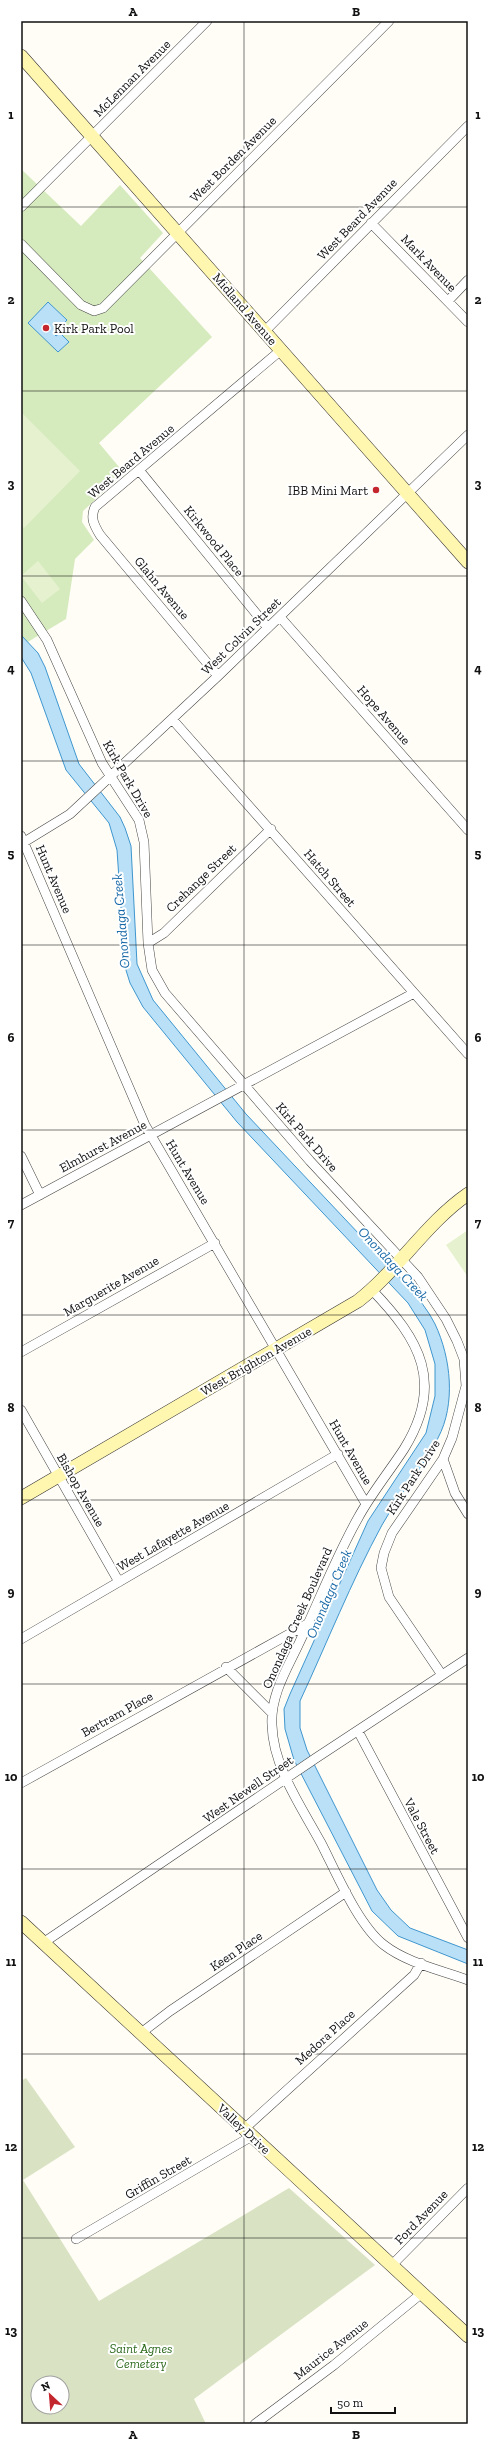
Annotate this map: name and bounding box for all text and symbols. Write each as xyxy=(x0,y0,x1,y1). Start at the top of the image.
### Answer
text: A xyxy=(129,4,138,19)
text: B xyxy=(352,4,360,19)
street label: McLennan Avenue xyxy=(90,36,174,120)
text: 1 xyxy=(8,107,14,122)
text: 1 xyxy=(475,107,481,122)
street label: West Borden Avenue xyxy=(187,113,279,205)
street label: West Beard Avenue xyxy=(314,175,400,263)
street label: Mark Avenue xyxy=(398,231,460,295)
street label: Midland Avenue xyxy=(210,270,280,348)
text: 2 xyxy=(8,292,15,307)
text: 2 xyxy=(475,292,482,307)
place label: Kirk Park Pool xyxy=(54,321,134,336)
marker: Kirk Park Pool xyxy=(41,323,51,333)
street label: West Beard Avenue xyxy=(85,421,177,501)
text: 3 xyxy=(8,476,15,491)
text: 3 xyxy=(475,476,482,491)
place label: IBB Mini Mart xyxy=(288,483,368,498)
marker: IBB Mini Mart xyxy=(371,485,381,495)
street label: Kirkwood Place xyxy=(181,503,247,579)
street label: Glahn Avenue xyxy=(131,554,193,622)
street label: West Colvin Street xyxy=(198,594,284,678)
text: 4 xyxy=(7,661,15,676)
text: 4 xyxy=(474,661,482,676)
street label: Hope Avenue xyxy=(354,682,414,748)
street label: Kirk Park Drive xyxy=(100,738,156,820)
street label: Crehange Street xyxy=(163,841,239,915)
street label: Hunt Avenue xyxy=(33,843,75,915)
text: 5 xyxy=(8,846,15,861)
street label: Hatch Street xyxy=(301,846,359,910)
text: 5 xyxy=(475,846,482,861)
water label: Onondaga Creek xyxy=(108,873,134,969)
text: 6 xyxy=(8,1030,15,1045)
text: 6 xyxy=(475,1030,482,1045)
street label: Kirk Park Drive xyxy=(273,1099,341,1175)
street label: Elmhurst Avenue xyxy=(57,1117,149,1175)
street label: Hunt Avenue xyxy=(163,1137,213,1207)
text: 7 xyxy=(8,1215,15,1230)
text: 7 xyxy=(475,1215,482,1230)
water label: Onondaga Creek xyxy=(354,1223,432,1305)
street label: Marguerite Avenue xyxy=(61,1253,161,1319)
street label: West Brighton Avenue xyxy=(198,1323,314,1399)
text: 8 xyxy=(7,1400,15,1415)
text: 8 xyxy=(474,1400,482,1415)
street label: Hunt Avenue xyxy=(326,1417,376,1487)
street label: Kirk Park Drive xyxy=(383,1437,443,1517)
street label: Bishop Avenue xyxy=(54,1451,108,1529)
street label: West Lafayette Avenue xyxy=(114,1498,232,1574)
street label: Onondaga Creek Boulevard xyxy=(259,1545,335,1691)
water label: Onondaga Creek xyxy=(303,1547,355,1641)
text: 9 xyxy=(8,1584,15,1599)
text: 9 xyxy=(475,1584,482,1599)
street label: Bertram Place xyxy=(79,1688,155,1740)
street label: West Newell Street xyxy=(200,1752,296,1826)
text: 10 xyxy=(5,1769,18,1784)
text: 10 xyxy=(472,1769,485,1784)
street label: Vale Street xyxy=(401,1795,443,1856)
street label: Keen Place xyxy=(207,1928,265,1974)
text: 11 xyxy=(6,1954,17,1969)
text: 11 xyxy=(473,1954,484,1969)
street label: Medora Place xyxy=(292,2006,358,2068)
street label: Valley Drive xyxy=(214,2100,273,2157)
text: 12 xyxy=(5,2139,17,2154)
text: 12 xyxy=(472,2139,484,2154)
street label: Griffin Street xyxy=(122,2152,194,2202)
street label: Ford Avenue xyxy=(391,2187,451,2247)
street label: Maurice Avenue xyxy=(291,2315,371,2383)
text: 13 xyxy=(5,2323,17,2338)
text: 13 xyxy=(472,2323,484,2338)
park label: Saint Agnes Cemetery xyxy=(109,2341,173,2371)
north arrow xyxy=(30,2375,70,2415)
text: N xyxy=(39,2379,53,2394)
scale bar xyxy=(331,2389,395,2415)
text: 50 m xyxy=(337,2396,364,2410)
text: A xyxy=(129,2427,138,2442)
text: B xyxy=(352,2427,360,2442)

